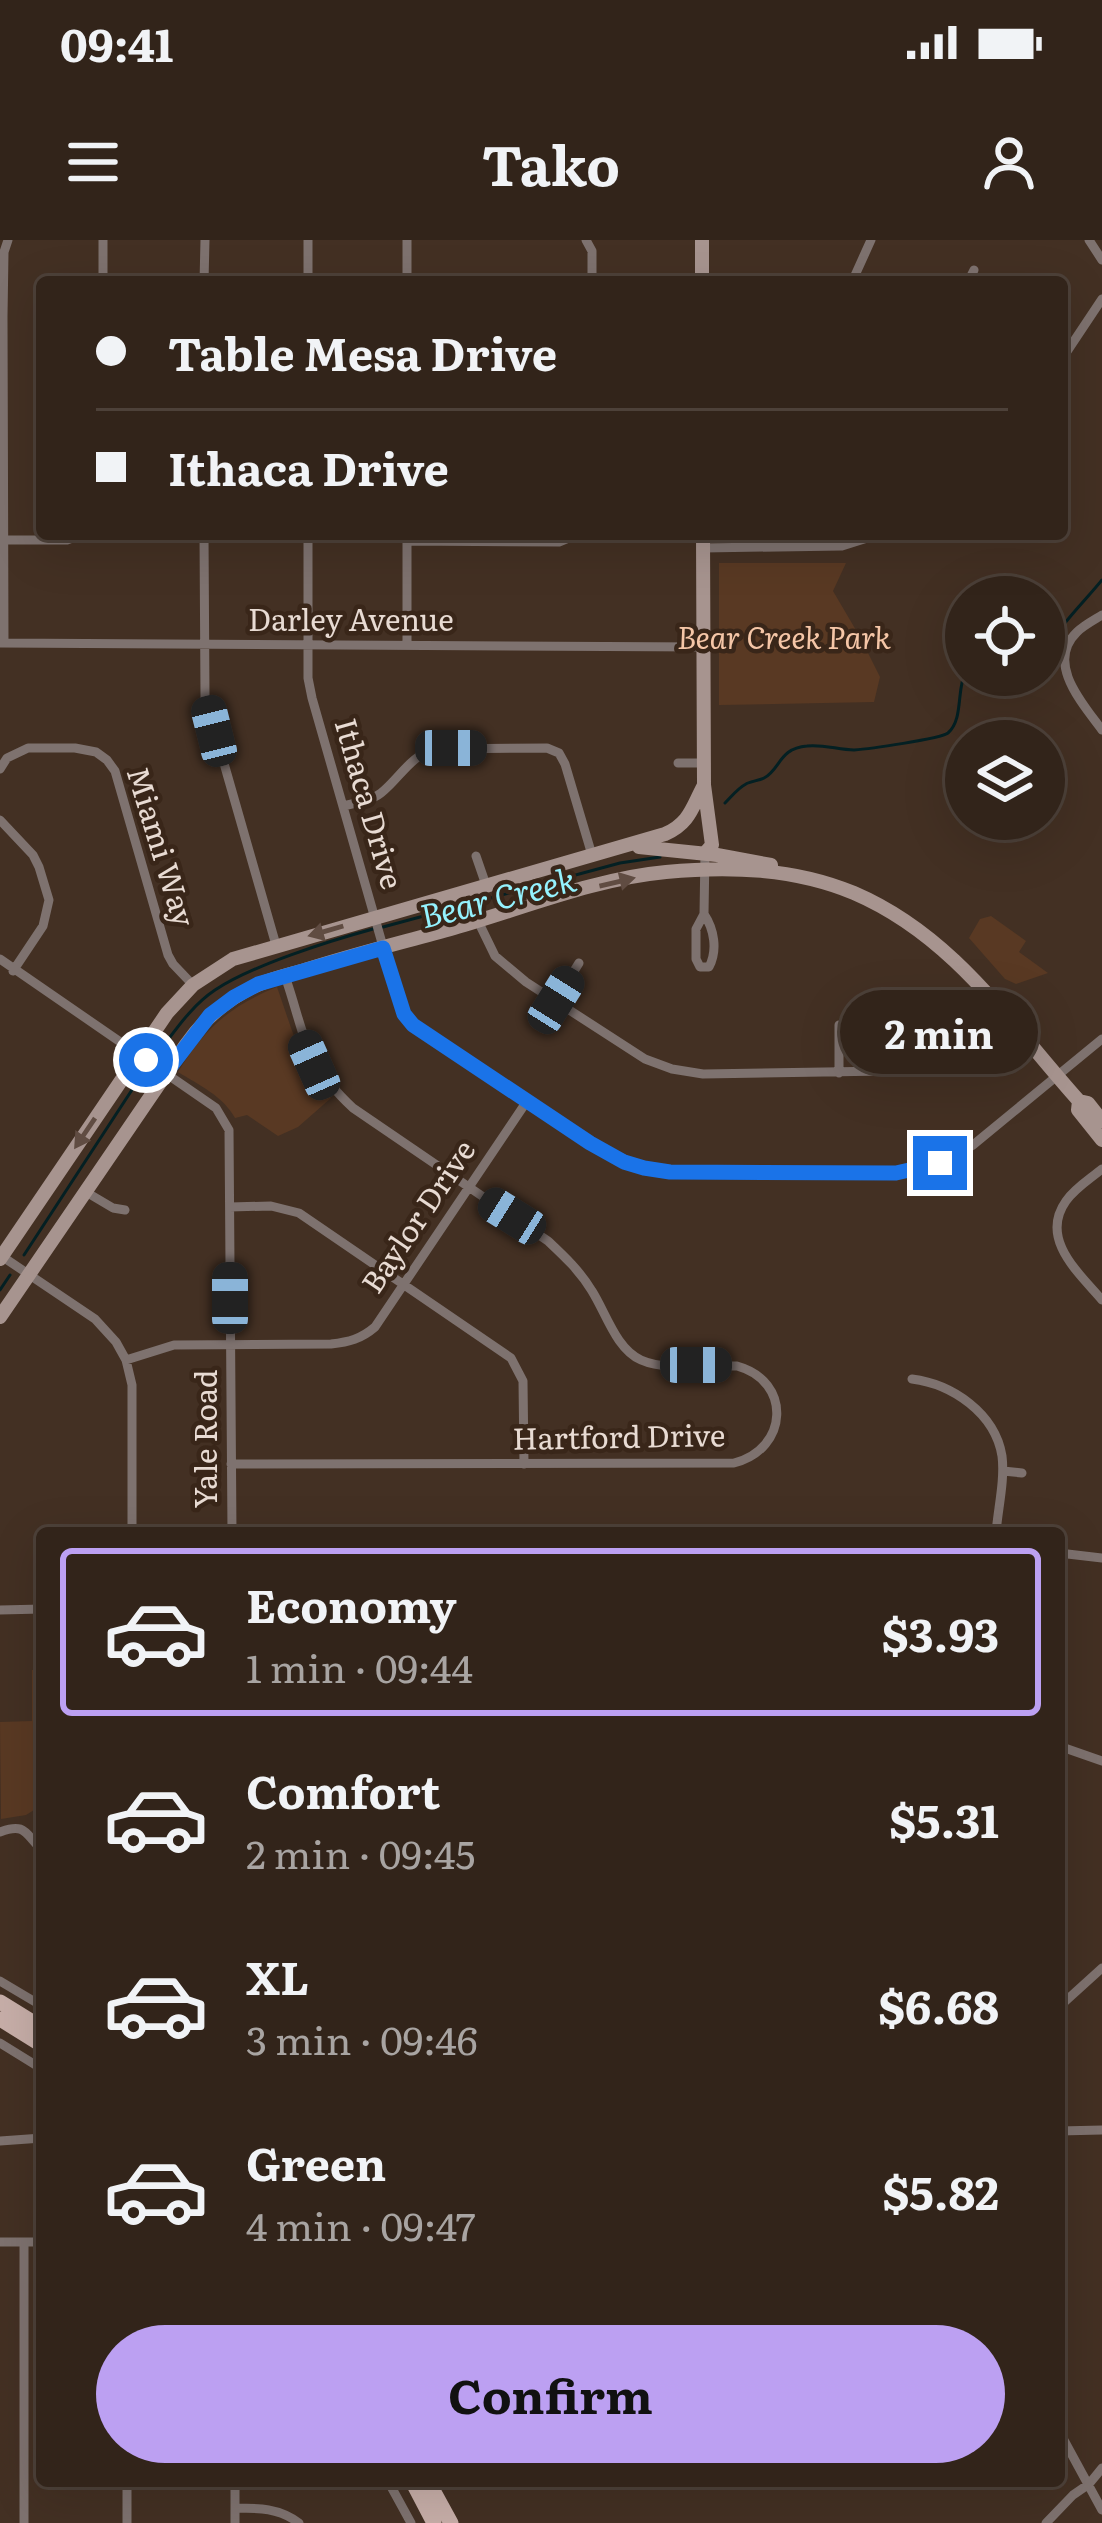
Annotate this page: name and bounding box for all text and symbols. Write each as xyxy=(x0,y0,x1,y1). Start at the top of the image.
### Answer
text: 09:41 xyxy=(60,9,173,76)
text: Tako xyxy=(482,122,620,203)
icon: menu xyxy=(60,129,126,195)
icon: person xyxy=(976,129,1042,195)
text: Table Mesa Drive xyxy=(168,318,557,385)
text: Ithaca Drive xyxy=(168,433,449,500)
map controls xyxy=(945,576,1065,840)
button: locate xyxy=(945,576,1065,696)
street label: Darley Avenue xyxy=(248,596,454,640)
park label: Bear Creek Park xyxy=(677,614,891,658)
car xyxy=(188,692,240,770)
street label: Ithaca Drive xyxy=(326,713,416,894)
button: layers xyxy=(945,720,1065,840)
car xyxy=(415,730,487,766)
street label: Miami Way xyxy=(118,761,208,932)
water label: Bear Creek xyxy=(414,853,580,939)
one-way arrow xyxy=(598,872,635,891)
one-way arrow xyxy=(307,923,344,942)
car xyxy=(522,960,590,1040)
callout: 2 min xyxy=(841,989,1039,1073)
text: 2 min xyxy=(885,1003,993,1061)
car xyxy=(283,1025,345,1105)
route start xyxy=(119,1033,173,1087)
one-way arrow xyxy=(74,1117,96,1150)
street label: Baylor Drive xyxy=(349,1130,484,1301)
route end xyxy=(913,1136,967,1190)
car xyxy=(472,1182,552,1250)
car xyxy=(212,1262,248,1334)
car xyxy=(660,1347,732,1383)
street label: Yale Road xyxy=(182,1370,226,1508)
street label: Hartford Drive xyxy=(512,1411,726,1459)
text: Economy xyxy=(246,1570,457,1637)
icon: car xyxy=(102,1578,210,1686)
text: $3.93 xyxy=(882,1599,999,1666)
text: 1 min · 09:44 xyxy=(246,1637,473,1695)
text: Comfort xyxy=(246,1756,440,1823)
icon: car xyxy=(102,1764,210,1872)
text: $5.31 xyxy=(889,1785,999,1852)
text: 2 min · 09:45 xyxy=(246,1823,475,1881)
text: XL xyxy=(246,1942,309,2009)
icon: car xyxy=(102,1950,210,2058)
text: $6.68 xyxy=(878,1971,999,2038)
text: 3 min · 09:46 xyxy=(246,2009,478,2067)
text: Green xyxy=(246,2128,386,2195)
icon: car xyxy=(102,2136,210,2244)
text: $5.82 xyxy=(883,2157,999,2224)
text: 4 min · 09:47 xyxy=(246,2195,476,2253)
button: Confirm xyxy=(96,2325,1005,2463)

